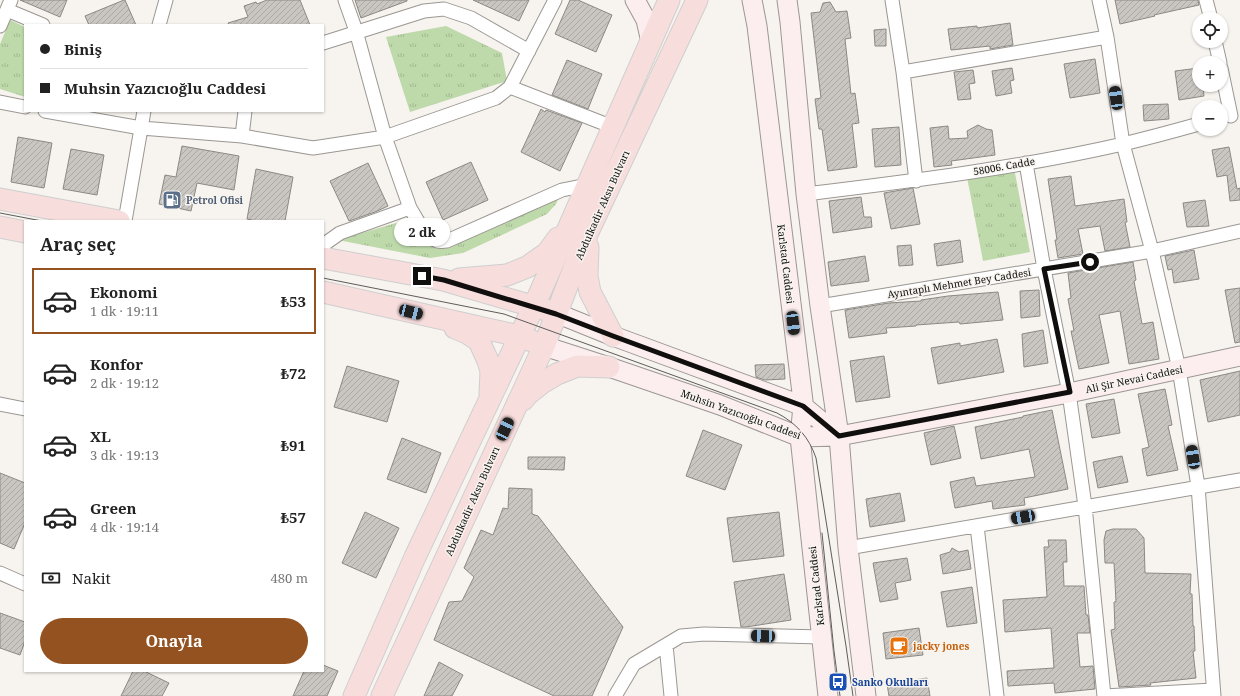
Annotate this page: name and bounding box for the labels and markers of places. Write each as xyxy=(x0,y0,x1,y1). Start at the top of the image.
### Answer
fuel station icon: Petrol Ofisi xyxy=(161,189,183,211)
place label: Petrol Ofisi xyxy=(186,193,244,207)
cafe icon: jacky jones xyxy=(888,635,910,657)
place label: jacky jones xyxy=(912,639,969,653)
bus stop icon: Sanko Okulları xyxy=(827,671,849,693)
place label: Sanko Okulları xyxy=(852,675,929,689)

